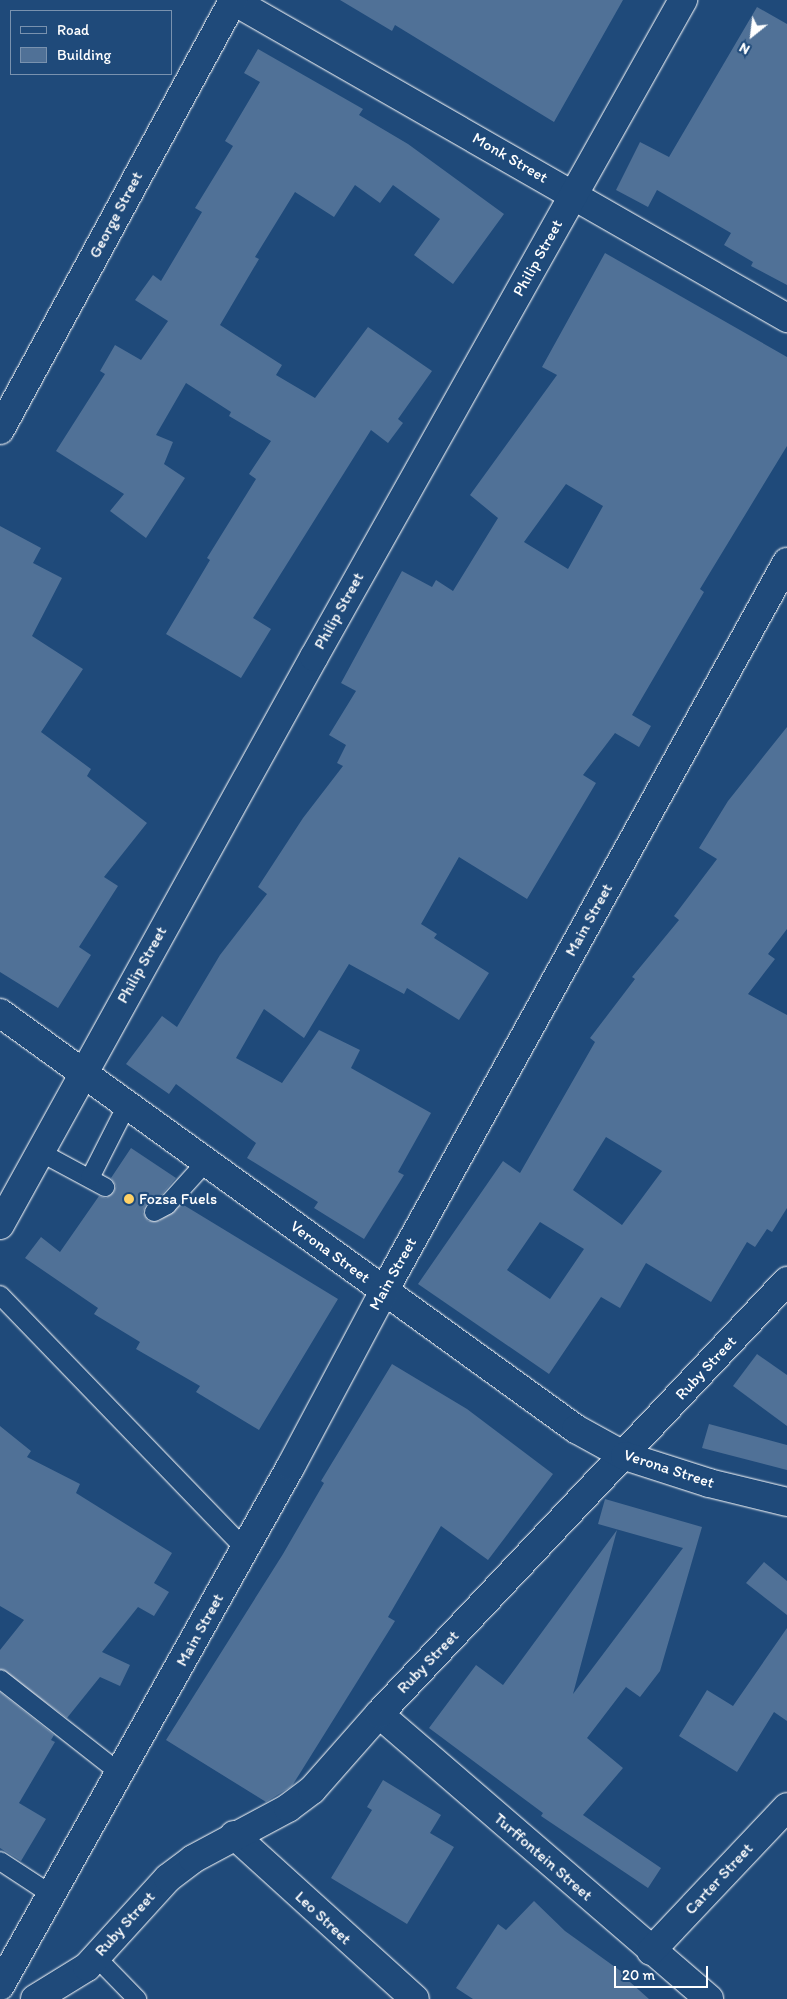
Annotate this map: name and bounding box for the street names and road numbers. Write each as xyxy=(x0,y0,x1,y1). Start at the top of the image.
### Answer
street label: Monk Street xyxy=(469,129,551,187)
street label: George Street xyxy=(85,169,147,261)
street label: Philip Street xyxy=(509,216,567,300)
street label: Philip Street xyxy=(310,569,368,653)
street label: Main Street xyxy=(561,880,617,960)
street label: Philip Street xyxy=(113,923,171,1007)
street label: Verona Street xyxy=(286,1217,374,1287)
street label: Main Street xyxy=(365,1234,421,1314)
street label: Ruby Street xyxy=(672,1332,740,1404)
street label: Verona Street xyxy=(622,1445,716,1493)
street label: Main Street xyxy=(172,1590,228,1670)
street label: Ruby Street xyxy=(393,1626,463,1698)
street label: Turffontein Street xyxy=(490,1809,596,1905)
street label: Carter Street xyxy=(681,1839,757,1919)
street label: Leo Street xyxy=(291,1887,355,1949)
street label: Ruby Street xyxy=(91,1888,159,1960)

